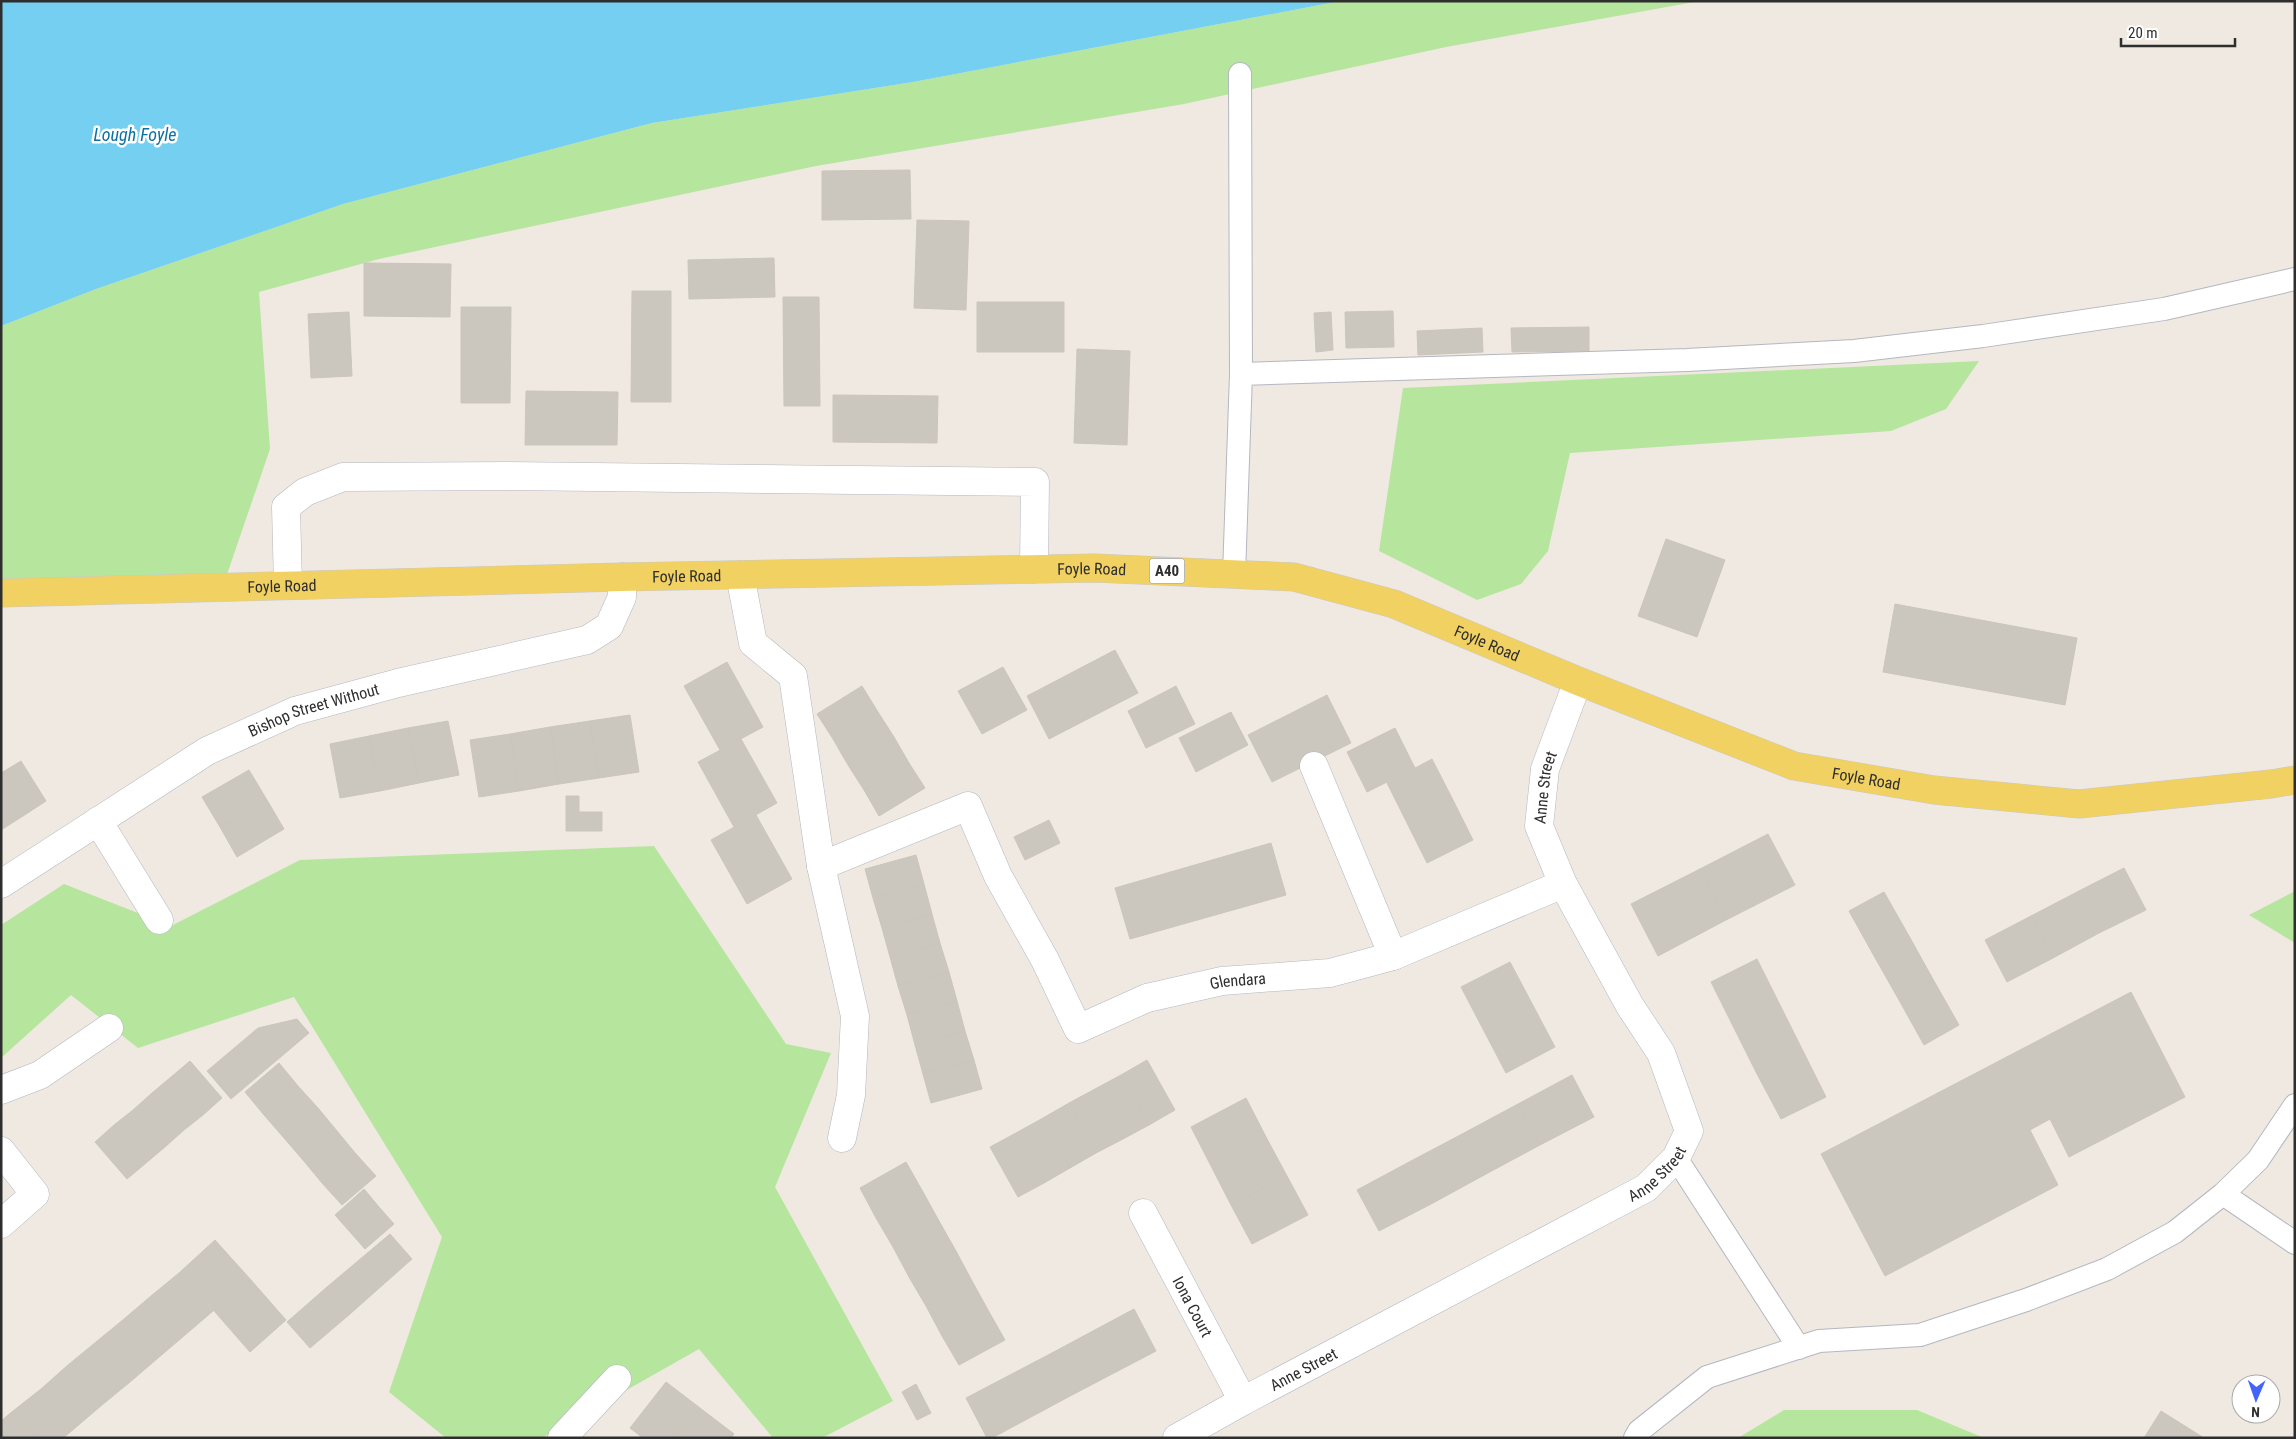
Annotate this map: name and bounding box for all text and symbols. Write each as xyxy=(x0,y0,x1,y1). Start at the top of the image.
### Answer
scale bar xyxy=(2121,15,2235,47)
text: 20 m xyxy=(2128,24,2158,42)
water label: Lough Foyle xyxy=(94,124,176,145)
road number: A40 xyxy=(1150,558,1184,584)
street label: Foyle Road xyxy=(1057,559,1127,579)
street label: Foyle Road xyxy=(652,566,722,586)
street label: Foyle Road xyxy=(247,576,317,597)
street label: Foyle Road xyxy=(1451,621,1522,666)
street label: Bishop Street Without xyxy=(245,680,381,741)
street label: Anne Street xyxy=(1530,748,1561,825)
street label: Foyle Road xyxy=(1831,764,1902,794)
street label: Glendara xyxy=(1208,969,1267,993)
street label: Anne Street xyxy=(1625,1143,1690,1206)
street label: Iona Court xyxy=(1168,1273,1216,1341)
street label: Anne Street xyxy=(1267,1344,1341,1395)
north arrow xyxy=(2231,1374,2281,1424)
text: N xyxy=(2251,1404,2260,1420)

